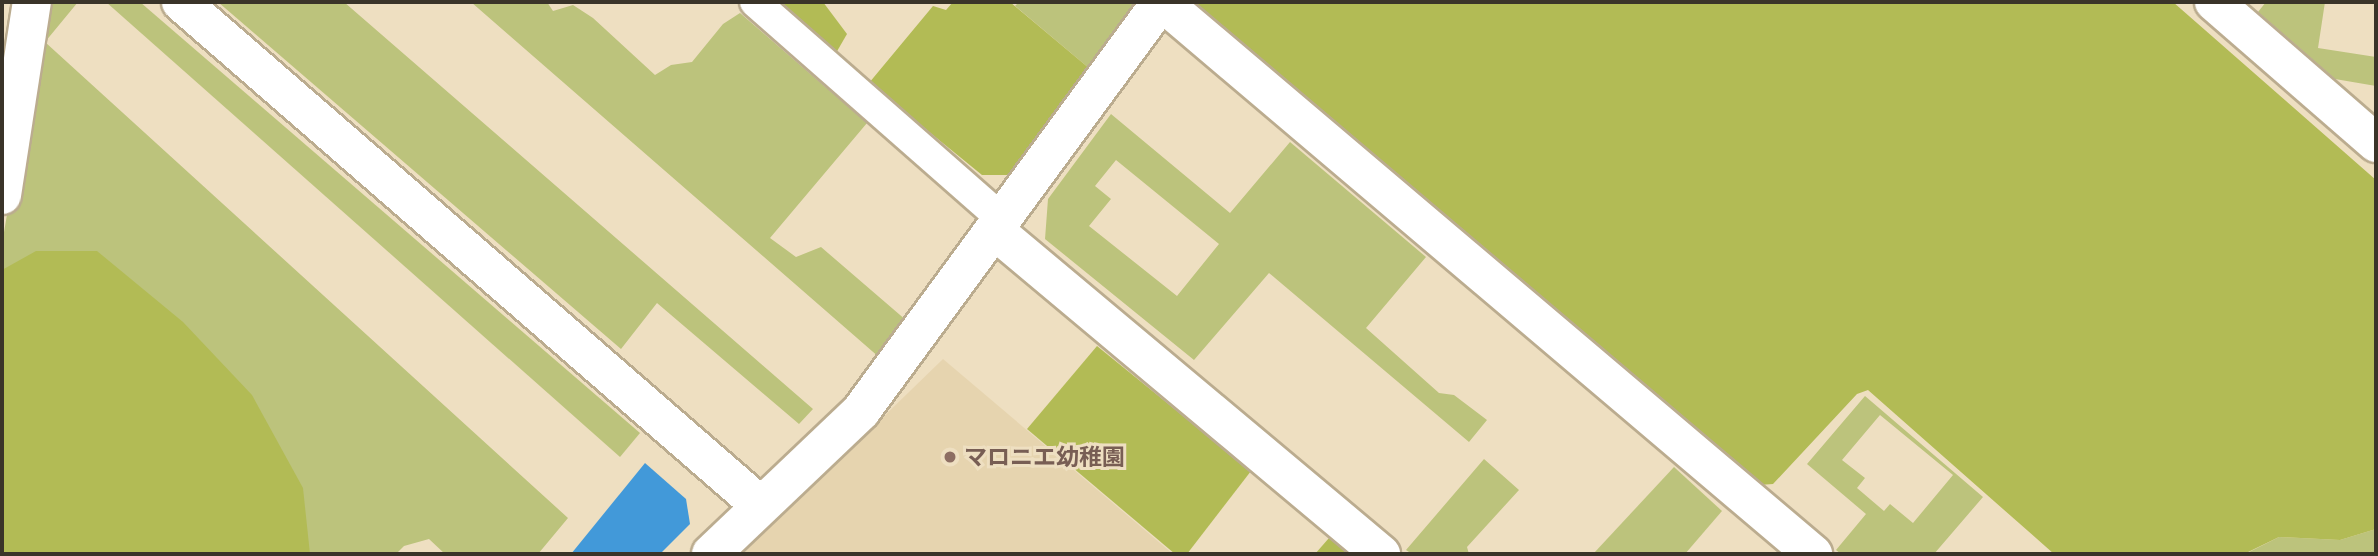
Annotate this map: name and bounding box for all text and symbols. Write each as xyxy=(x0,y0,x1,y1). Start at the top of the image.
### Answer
place label: マロニエ幼稚園 xyxy=(964,443,1125,471)
marker: マロニエ幼稚園 xyxy=(942,449,958,465)

